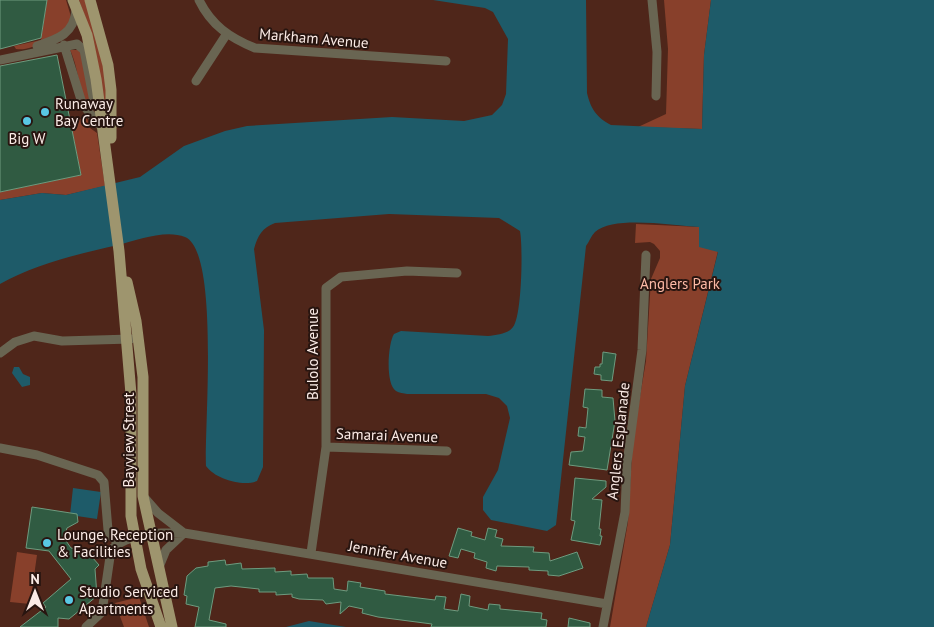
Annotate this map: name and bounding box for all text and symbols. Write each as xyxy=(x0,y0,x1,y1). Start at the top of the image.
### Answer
street label: Markham Avenue xyxy=(258,24,370,52)
place label: Runaway Bay Centre xyxy=(55,94,123,130)
marker: Runaway Bay Centre xyxy=(39,106,51,118)
marker: Big W xyxy=(21,115,33,127)
place label: Big W xyxy=(9,129,46,148)
park label: Anglers Park xyxy=(640,274,721,293)
street label: Bulolo Avenue xyxy=(303,308,322,400)
street label: Anglers Esplanade xyxy=(602,381,634,501)
street label: Bayview Street xyxy=(119,393,138,487)
street label: Samarai Avenue xyxy=(336,424,438,446)
place label: Lounge, Reception & Facilities xyxy=(57,525,173,561)
street label: Jennifer Avenue xyxy=(346,536,449,572)
marker: Lounge, Reception & Facilities xyxy=(41,537,53,549)
north arrow xyxy=(10,567,60,617)
text: N xyxy=(30,570,40,588)
place label: Studio Serviced Apartments xyxy=(79,582,178,618)
marker: Studio Serviced Apartments xyxy=(63,594,75,606)

